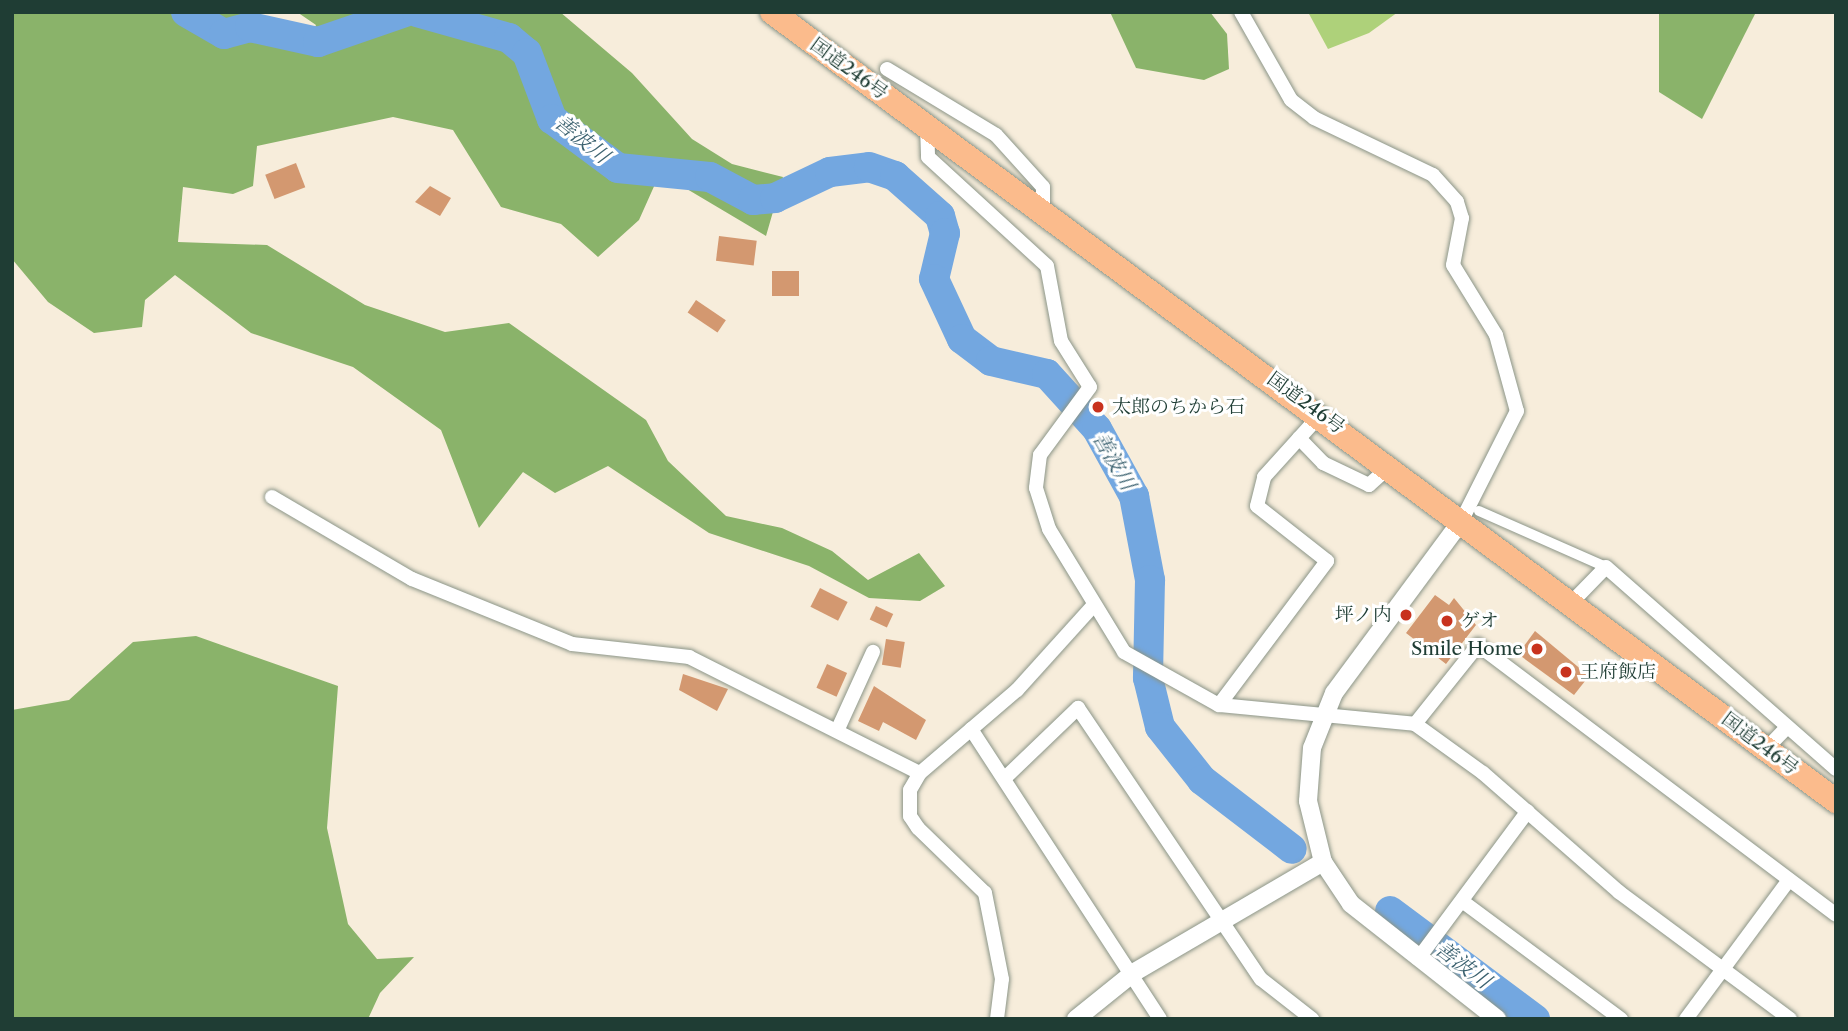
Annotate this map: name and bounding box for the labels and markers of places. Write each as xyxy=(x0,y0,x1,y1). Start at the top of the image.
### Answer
place label: 太郎のちから石 xyxy=(1112,396,1245,418)
marker: 太郎のちから石 xyxy=(1090,399,1106,415)
place label: 坪ノ内 xyxy=(1335,604,1392,626)
marker: 坪ノ内 xyxy=(1398,607,1414,623)
place label: ゲオ xyxy=(1461,610,1499,632)
marker: ゲオ xyxy=(1439,613,1455,629)
place label: Smile Home xyxy=(1411,638,1523,660)
marker: Smile Home xyxy=(1529,641,1545,657)
place label: 王府飯店 xyxy=(1580,661,1656,683)
marker: 王府飯店 xyxy=(1558,664,1574,680)

